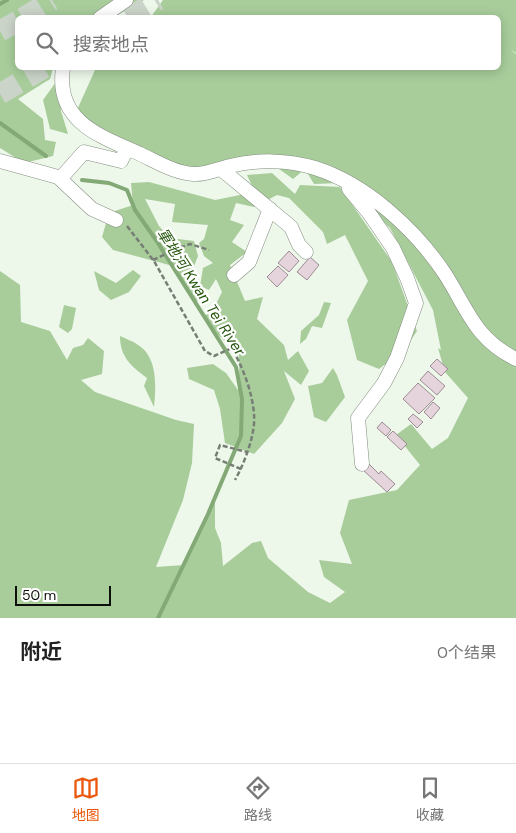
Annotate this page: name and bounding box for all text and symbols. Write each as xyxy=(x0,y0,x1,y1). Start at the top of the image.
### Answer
search box xyxy=(15,15,501,70)
icon: search xyxy=(33,29,61,57)
text: 搜索地点 xyxy=(73,32,149,57)
water label: 軍地河 Kwan Tei River xyxy=(152,224,250,360)
scale bar xyxy=(15,583,111,606)
text: 50 m xyxy=(22,586,56,604)
text: 附近 xyxy=(20,638,62,666)
text: 0个结果 xyxy=(437,642,496,663)
tab: 地图 xyxy=(72,774,100,824)
tab: 路线 xyxy=(244,774,272,824)
tab: 收藏 xyxy=(416,774,444,824)

